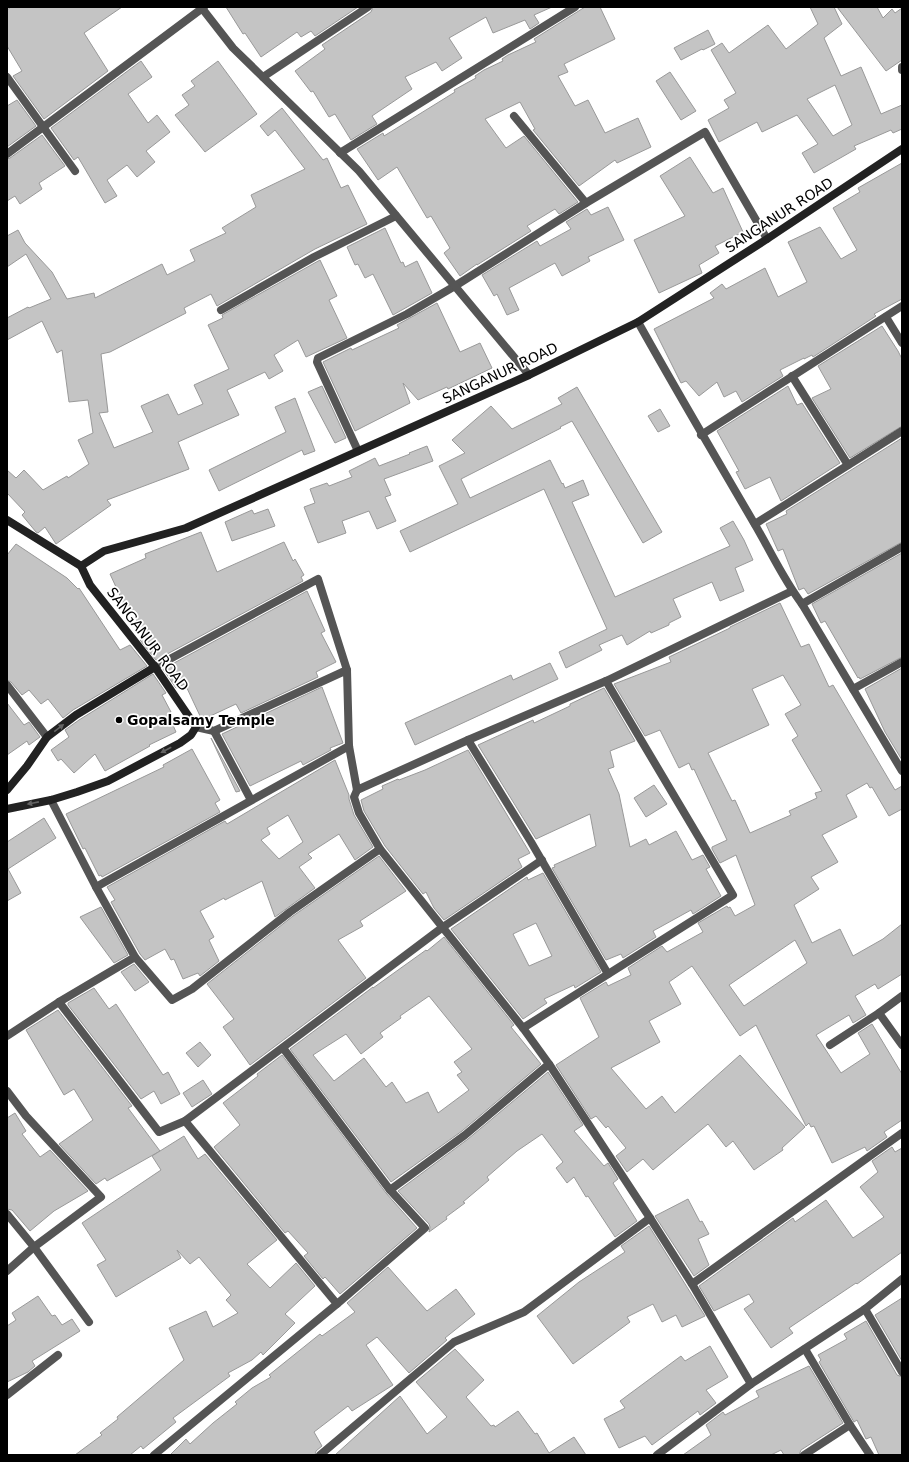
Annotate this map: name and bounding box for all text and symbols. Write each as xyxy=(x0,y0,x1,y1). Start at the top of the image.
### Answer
street label: SANGANUR ROAD xyxy=(722,174,836,256)
street label: SANGANUR ROAD xyxy=(440,339,560,407)
street label: SANGANUR ROAD xyxy=(104,584,192,694)
place label: Gopalsamy Temple xyxy=(127,712,275,728)
marker: Gopalsamy Temple xyxy=(114,715,124,725)
one-way arrow xyxy=(53,724,64,732)
one-way arrow xyxy=(160,747,172,754)
one-way arrow xyxy=(27,801,39,807)

